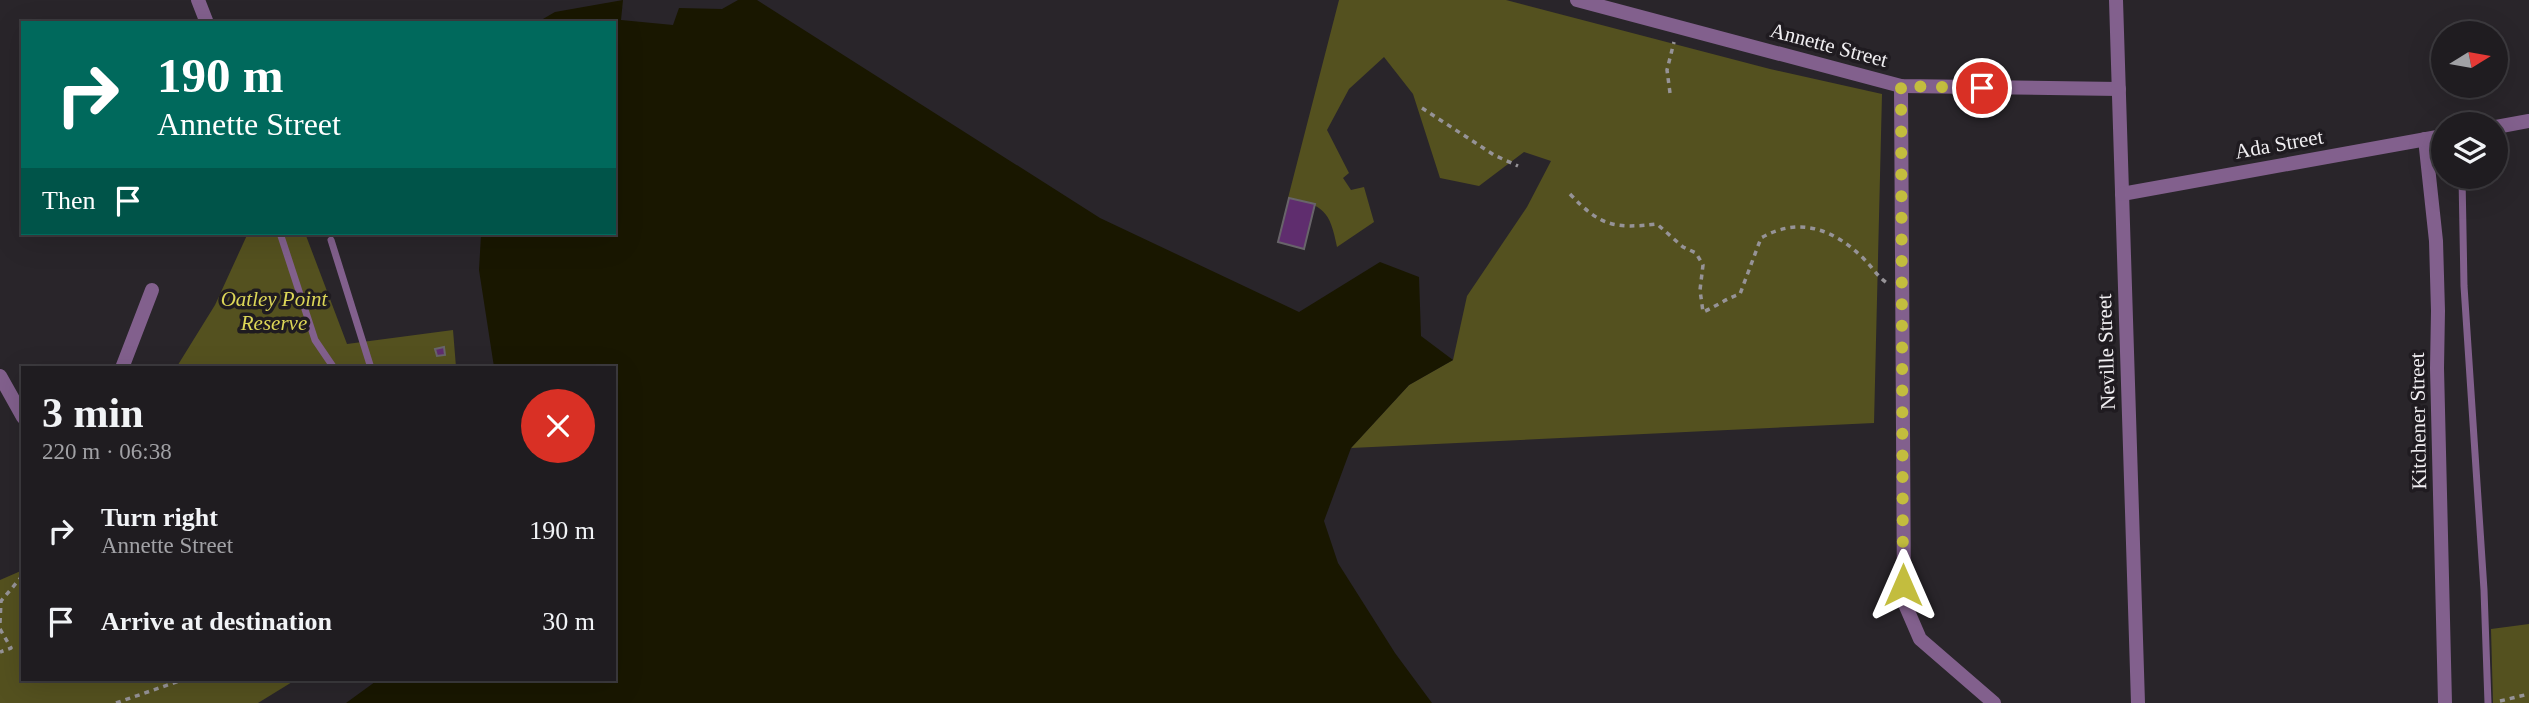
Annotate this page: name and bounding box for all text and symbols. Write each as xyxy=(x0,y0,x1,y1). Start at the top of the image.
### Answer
street label: Annette Street xyxy=(1768,18,1891,72)
north arrow xyxy=(2431,21,2508,98)
map controls xyxy=(2431,21,2508,189)
text: 190 m xyxy=(157,48,284,103)
icon: right xyxy=(42,49,133,140)
pin xyxy=(1952,58,2012,118)
icon: arrive xyxy=(1963,69,2001,107)
text: Annette Street xyxy=(157,106,341,142)
button: layers xyxy=(2431,112,2508,189)
street label: Ada Street xyxy=(2233,124,2325,164)
icon: arrive xyxy=(109,182,147,220)
text: Then xyxy=(42,186,95,215)
park label: Oatley Point Reserve xyxy=(221,287,329,335)
street label: Neville Street xyxy=(2092,293,2120,410)
street label: Kitchener Street xyxy=(2405,352,2431,490)
button: close xyxy=(521,389,595,463)
text: 3 min xyxy=(42,390,144,436)
text: 220 m · 06:38 xyxy=(42,439,172,464)
text: Turn right xyxy=(101,503,218,532)
icon: right xyxy=(42,512,80,550)
text: 190 m xyxy=(529,516,595,545)
text: Annette Street xyxy=(101,533,233,558)
position arrow xyxy=(1866,548,1940,622)
icon: arrive xyxy=(42,603,80,641)
text: Arrive at destination xyxy=(101,607,332,636)
text: 30 m xyxy=(542,607,595,636)

